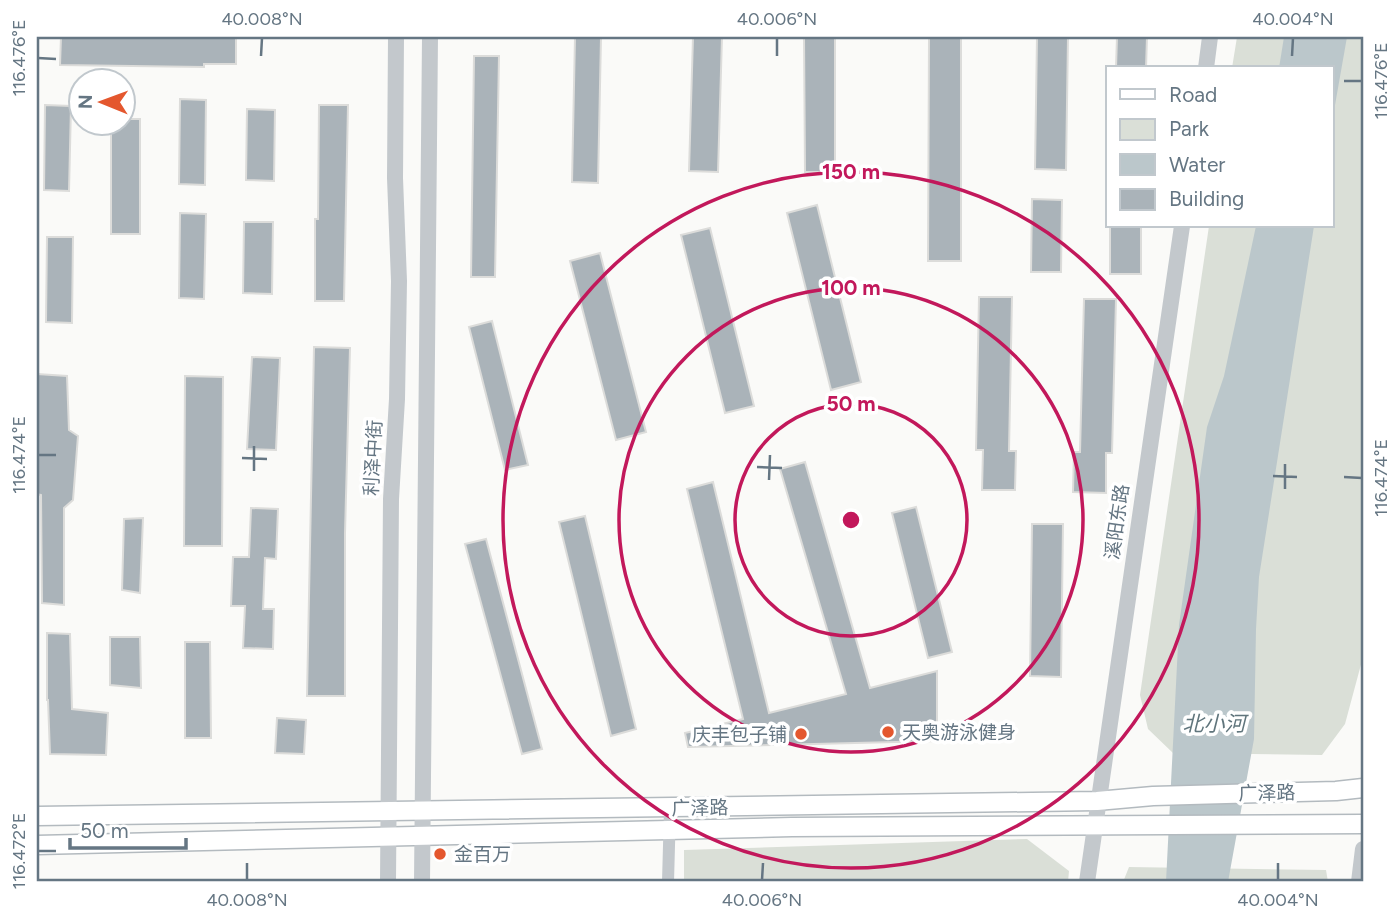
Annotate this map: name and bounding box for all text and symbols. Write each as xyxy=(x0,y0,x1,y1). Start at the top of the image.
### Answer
text: 40.008°N xyxy=(221,8,303,30)
text: 40.006°N xyxy=(737,8,817,30)
text: 40.004°N xyxy=(1252,8,1334,30)
text: 116.476°E xyxy=(8,19,30,97)
text: 116.476°E xyxy=(1370,42,1392,120)
north arrow xyxy=(66,66,136,136)
legend xyxy=(1106,66,1334,228)
text: Road xyxy=(1169,82,1217,107)
text: N xyxy=(74,94,97,109)
text: Park xyxy=(1169,116,1210,141)
text: Water xyxy=(1169,152,1225,177)
text: 150 m xyxy=(822,159,880,184)
text: Building xyxy=(1169,186,1244,211)
text: 100 m xyxy=(821,275,881,300)
text: 50 m xyxy=(826,391,876,416)
text: 116.474°E xyxy=(8,416,30,494)
street label: 利泽中街 xyxy=(360,419,386,497)
text: 116.474°E xyxy=(1370,439,1392,517)
street label: 溪阳东路 xyxy=(1100,483,1134,561)
centre of rings xyxy=(839,508,863,532)
water label: 北小河 xyxy=(1183,711,1249,736)
place label: 天奥游泳健身 xyxy=(902,721,1016,744)
place label: 庆丰包子铺 xyxy=(692,723,787,746)
marker: 天奥游泳健身 xyxy=(880,724,896,740)
marker: 庆丰包子铺 xyxy=(793,726,809,742)
street label: 广泽路 xyxy=(1238,781,1296,805)
street label: 广泽路 xyxy=(671,796,729,820)
scale bar xyxy=(70,807,186,851)
text: 116.472°E xyxy=(8,812,30,890)
text: 50 m xyxy=(80,818,129,843)
place label: 金百万 xyxy=(454,843,511,866)
marker: 金百万 xyxy=(432,846,448,862)
text: 40.008°N xyxy=(206,889,288,911)
text: 40.006°N xyxy=(722,889,802,911)
text: 40.004°N xyxy=(1237,889,1319,911)

